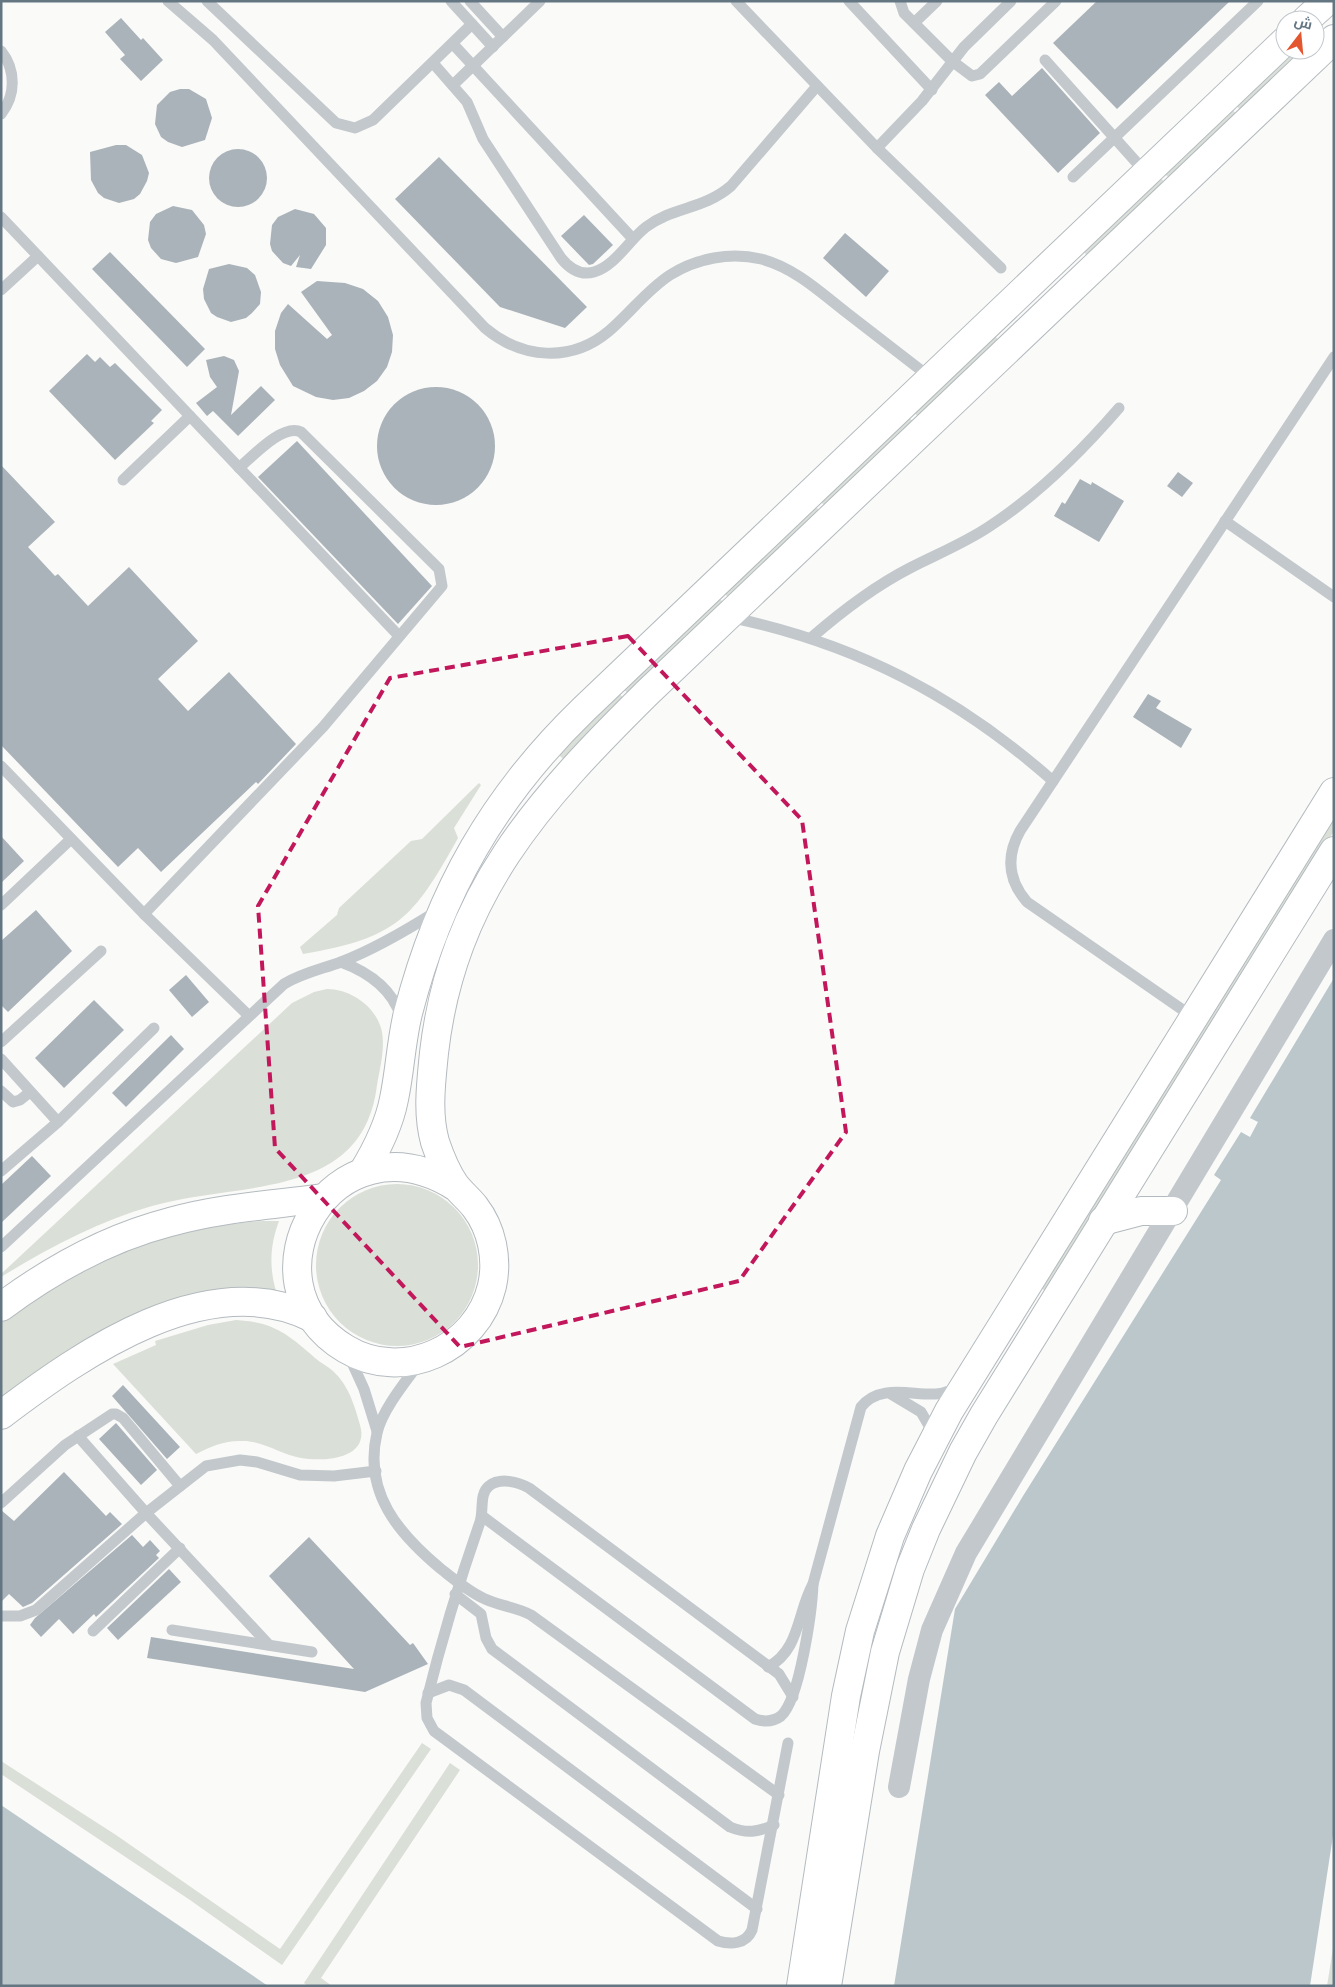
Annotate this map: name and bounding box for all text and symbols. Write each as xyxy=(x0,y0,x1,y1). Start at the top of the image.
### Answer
north arrow xyxy=(1275,10,1325,60)
text: ش xyxy=(1292,11,1315,34)

